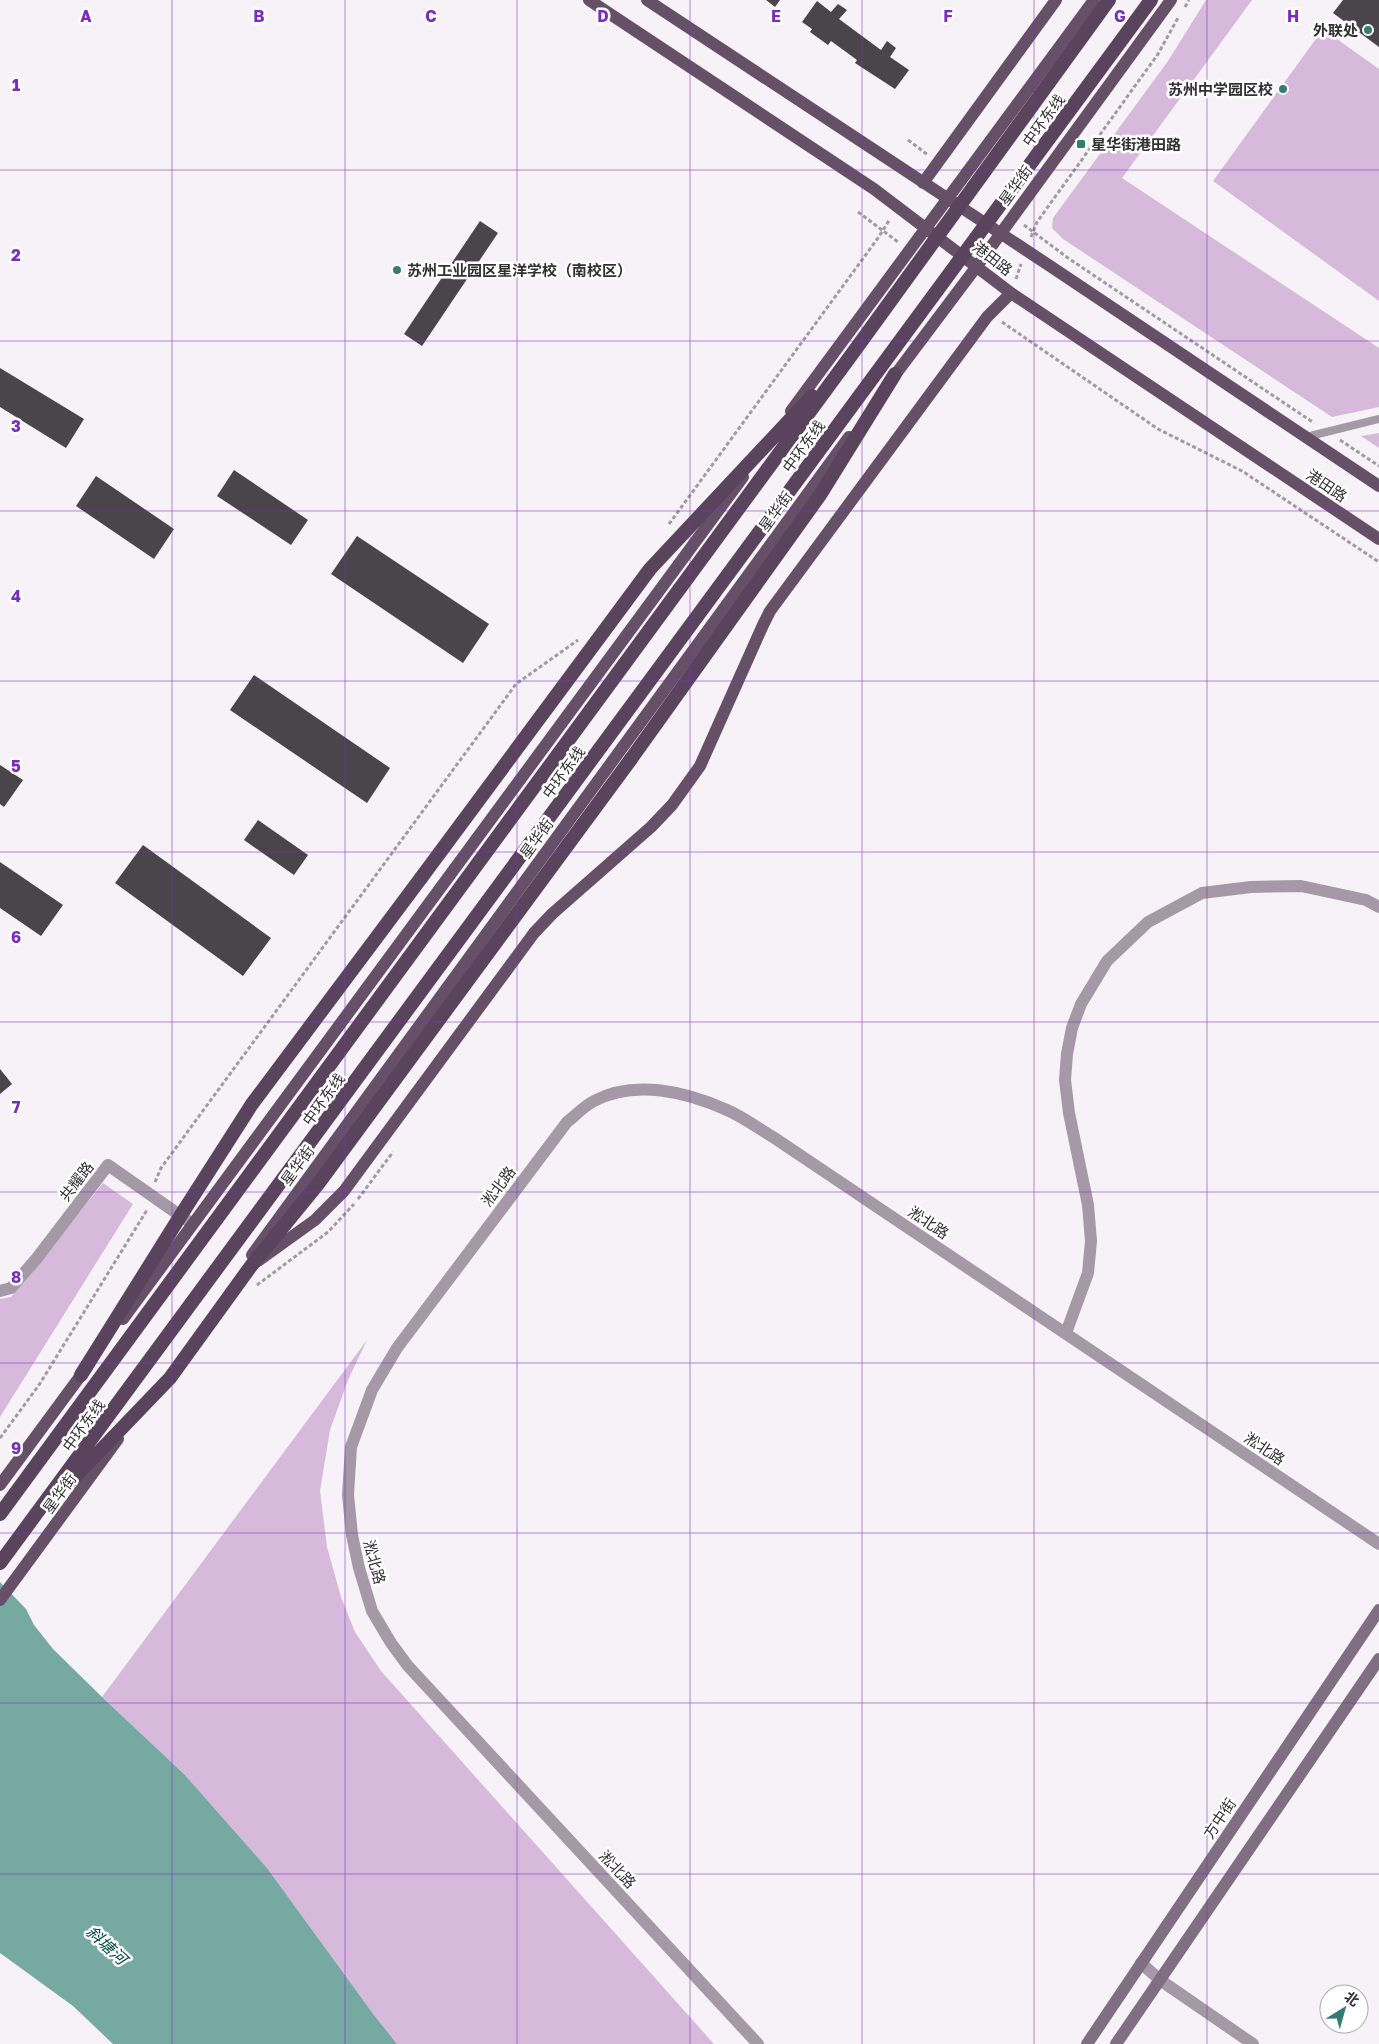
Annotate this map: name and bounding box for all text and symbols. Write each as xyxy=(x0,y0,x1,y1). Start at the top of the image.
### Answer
text: A xyxy=(80,6,92,26)
text: B xyxy=(253,6,265,26)
text: C xyxy=(425,6,437,26)
text: D xyxy=(597,6,609,26)
text: E xyxy=(771,6,781,26)
text: F xyxy=(943,6,953,26)
text: G xyxy=(1114,6,1126,26)
text: H xyxy=(1287,6,1299,26)
place label: 外联处 xyxy=(1313,21,1358,39)
marker: 外联处 xyxy=(1362,24,1374,36)
text: 1 xyxy=(12,75,20,95)
place label: 苏州中学园区校 xyxy=(1168,80,1273,98)
marker: 苏州中学园区校 xyxy=(1277,83,1289,95)
street label: 中环东线 xyxy=(1018,90,1068,150)
place label: 星华街港田路 xyxy=(1091,135,1181,153)
marker: 星华街港田路 xyxy=(1075,138,1087,150)
street label: 星华街 xyxy=(994,162,1036,208)
street label: 港田路 xyxy=(970,237,1016,279)
text: 2 xyxy=(11,245,21,265)
place label: 苏州工业园区星洋学校（南校区） xyxy=(407,261,632,279)
marker: 苏州工业园区星洋学校（南校区） xyxy=(391,264,403,276)
text: 3 xyxy=(11,416,21,436)
street label: 中环东线 xyxy=(778,416,828,476)
street label: 港田路 xyxy=(1303,465,1351,505)
street label: 星华街 xyxy=(754,488,796,534)
text: 4 xyxy=(11,586,21,606)
street label: 中环东线 xyxy=(538,742,588,802)
text: 5 xyxy=(11,756,21,776)
street label: 星华街 xyxy=(515,815,557,861)
text: 6 xyxy=(11,927,21,947)
street label: 中环东线 xyxy=(298,1069,348,1129)
text: 7 xyxy=(12,1097,21,1117)
street label: 星华街 xyxy=(276,1142,318,1188)
street label: 共耀路 xyxy=(55,1158,97,1204)
street label: 淞北路 xyxy=(477,1163,519,1209)
street label: 淞北路 xyxy=(905,1202,953,1242)
text: 8 xyxy=(11,1267,21,1287)
street label: 中环东线 xyxy=(58,1395,108,1455)
street label: 淞北路 xyxy=(1241,1428,1289,1468)
text: 9 xyxy=(11,1438,21,1458)
street label: 星华街 xyxy=(38,1470,80,1516)
street label: 淞北路 xyxy=(360,1538,390,1586)
street label: 方中街 xyxy=(1199,1794,1239,1842)
street label: 淞北路 xyxy=(596,1846,640,1892)
water label: 斜塘河 xyxy=(83,1921,134,1971)
north arrow xyxy=(1319,1984,1369,2034)
text: 北 xyxy=(1341,1987,1363,2009)

